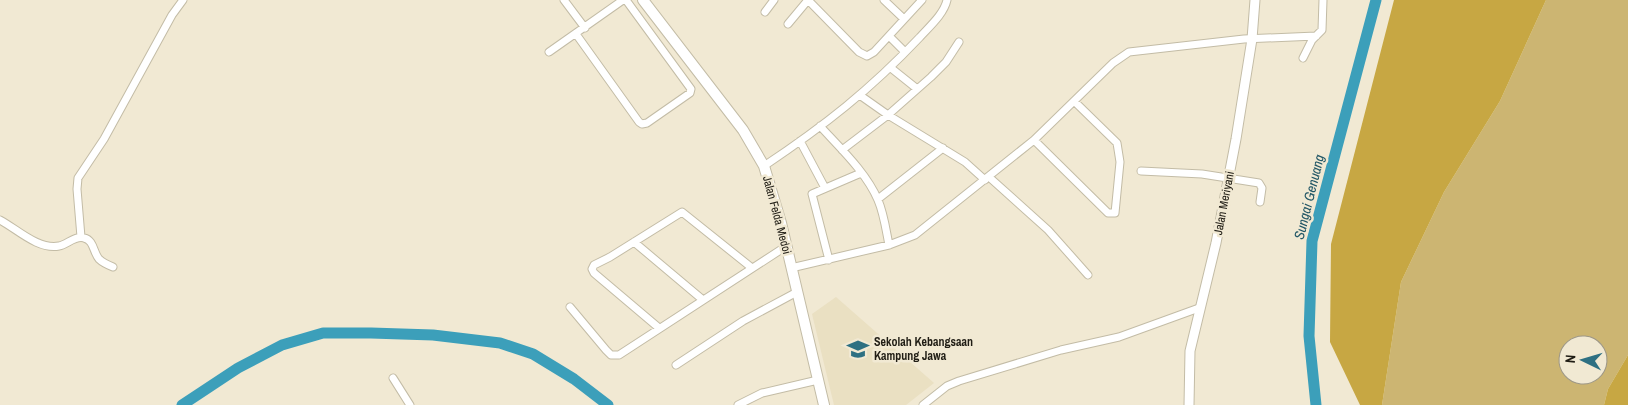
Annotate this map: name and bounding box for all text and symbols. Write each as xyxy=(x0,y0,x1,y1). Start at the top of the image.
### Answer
water label: Sungai Genuang xyxy=(1290,152,1328,241)
street label: Jalan Meriyani xyxy=(1210,170,1238,236)
street label: Jalan Felda Medoi xyxy=(759,174,795,256)
place label: Sekolah Kebangsaan Kampung Jawa xyxy=(874,334,973,364)
north arrow xyxy=(1558,335,1608,385)
school or university icon: Sekolah Kebangsaan Kampung Jawa xyxy=(845,336,871,362)
text: N xyxy=(1561,354,1579,364)

